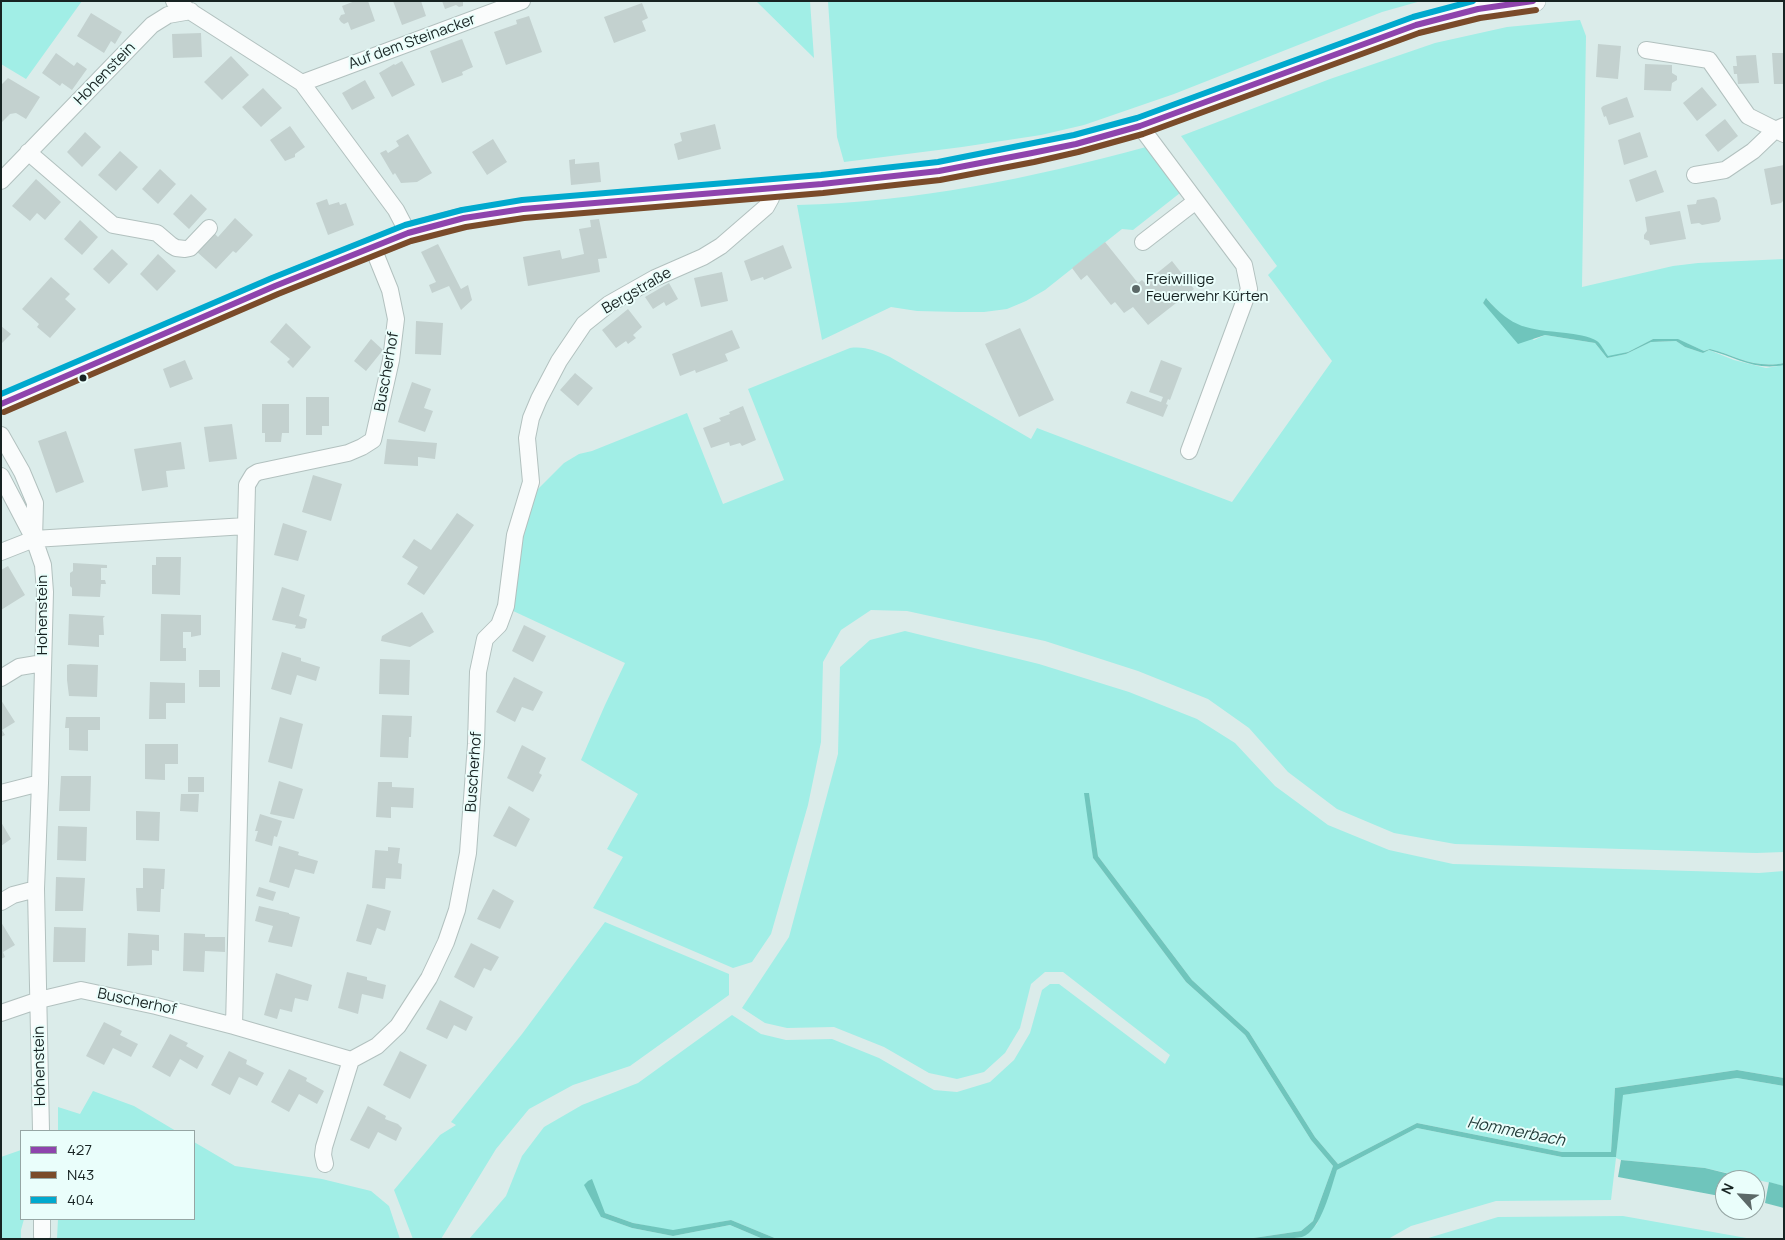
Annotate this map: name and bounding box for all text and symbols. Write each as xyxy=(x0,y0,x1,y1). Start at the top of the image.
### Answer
street label: Auf dem Steinacker xyxy=(346,11,478,73)
street label: Hohenstein xyxy=(71,39,139,109)
street label: Bergstraße xyxy=(599,264,675,318)
place label: Freiwillige Feuerwehr Kürten xyxy=(1146,271,1268,306)
marker: Freiwillige Feuerwehr Kürten xyxy=(1130,283,1142,295)
street label: Buscherhof xyxy=(371,331,403,413)
unlabelled marker xyxy=(78,373,88,383)
street label: Hohenstein xyxy=(34,575,52,655)
street label: Buscherhof xyxy=(462,731,486,813)
street label: Buscherhof xyxy=(96,985,178,1019)
street label: Hohenstein xyxy=(30,1026,50,1106)
water label: Hommerbach xyxy=(1465,1113,1567,1151)
legend xyxy=(20,1130,195,1220)
text: 427 xyxy=(67,1139,92,1160)
text: N43 xyxy=(67,1164,94,1185)
north arrow xyxy=(1715,1170,1765,1220)
text: N xyxy=(1716,1180,1738,1197)
text: 404 xyxy=(67,1189,94,1210)

